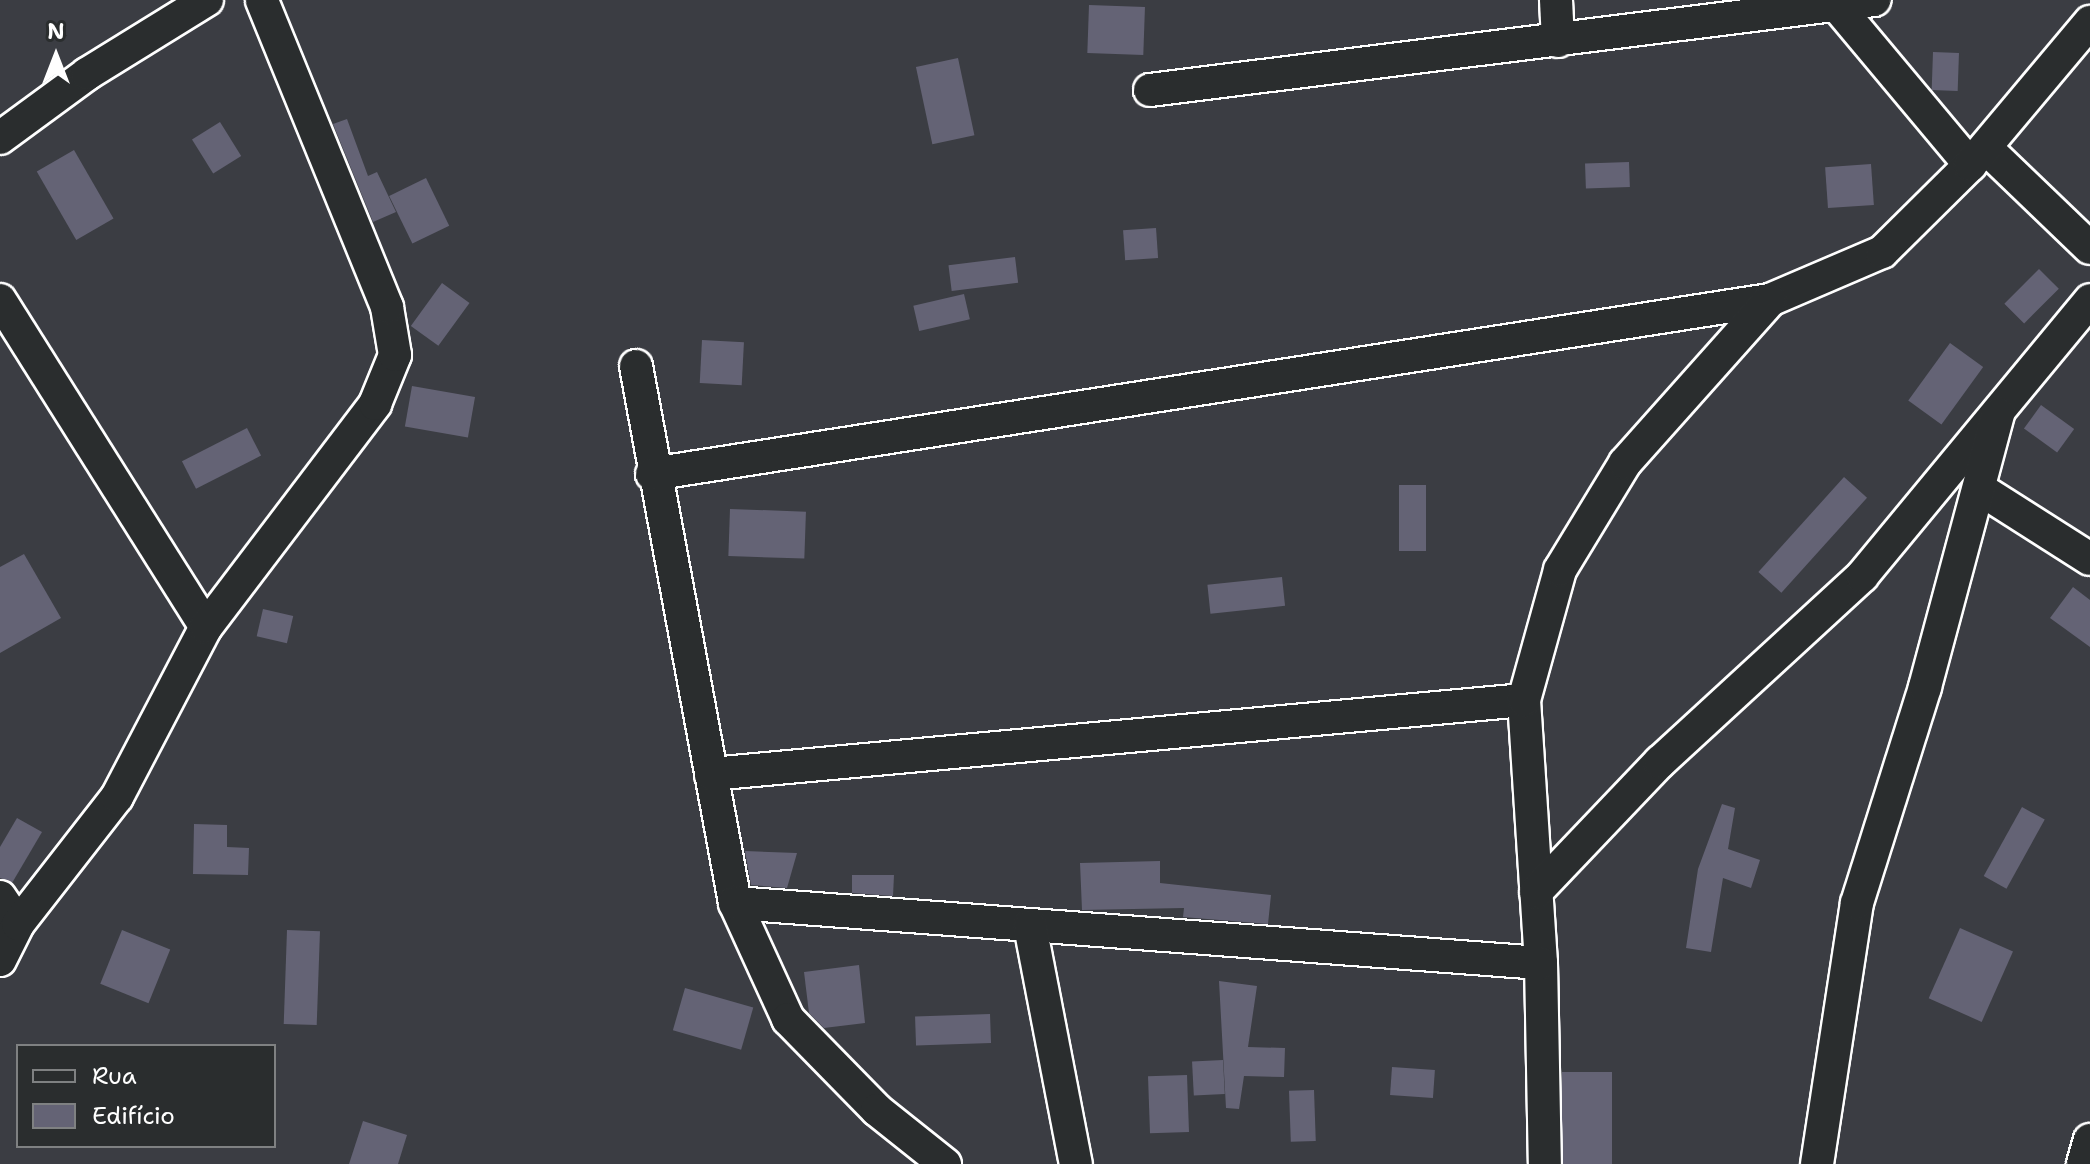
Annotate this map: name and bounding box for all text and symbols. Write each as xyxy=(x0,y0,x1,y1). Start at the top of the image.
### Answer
north arrow xyxy=(16,16,96,96)
text: N xyxy=(47,17,65,46)
legend xyxy=(16,1044,276,1148)
text: Rua xyxy=(92,1060,137,1092)
text: Edifício xyxy=(92,1100,175,1132)

